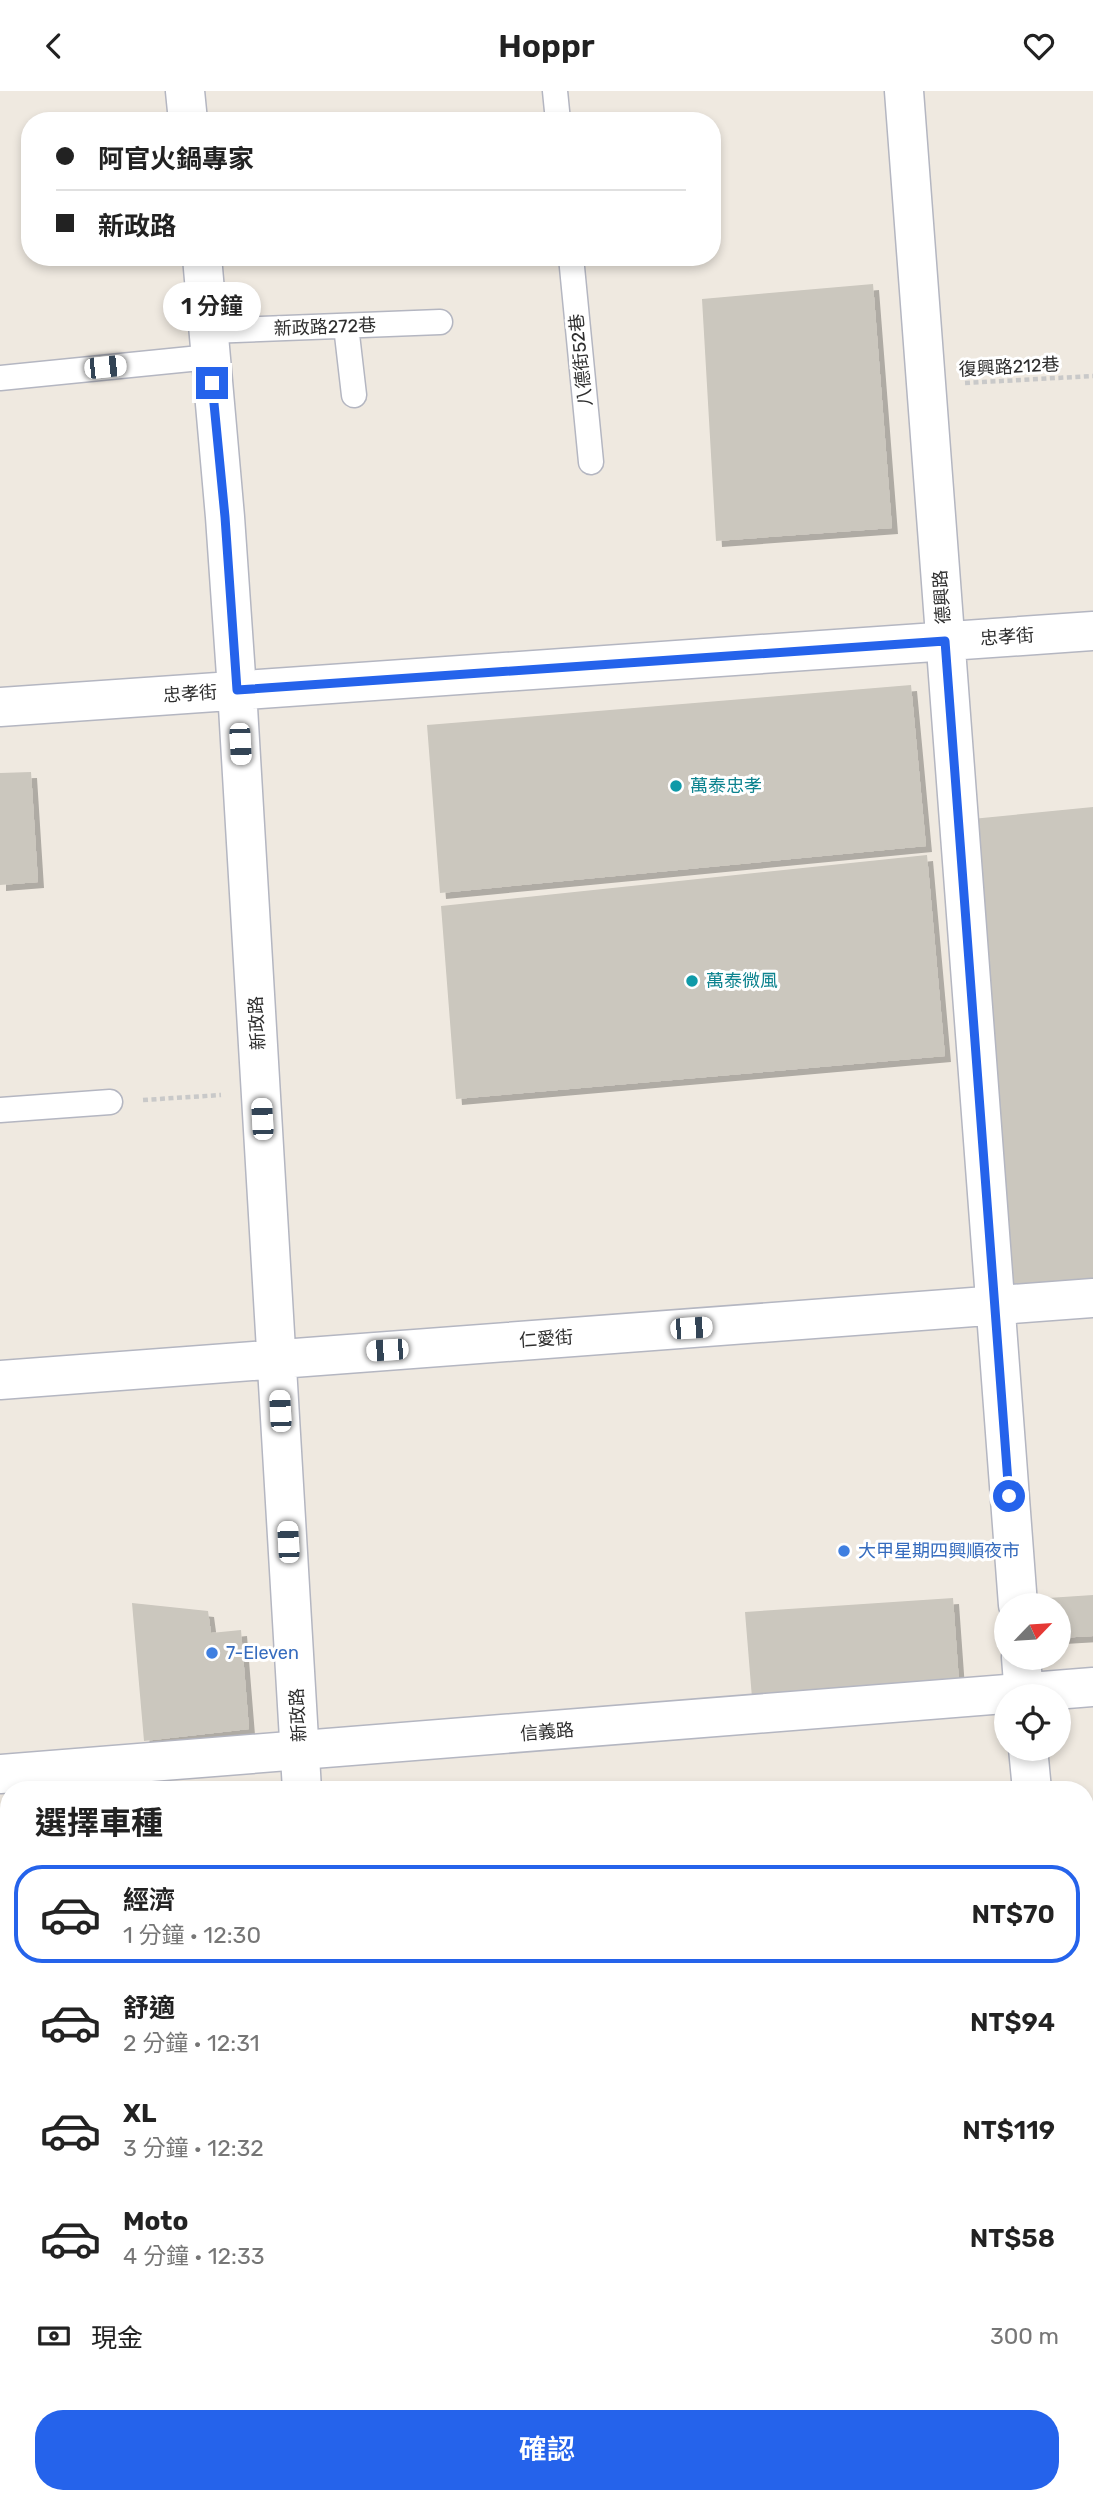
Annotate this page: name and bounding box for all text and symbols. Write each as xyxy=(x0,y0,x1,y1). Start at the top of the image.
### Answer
icon: back xyxy=(35,27,73,65)
text: Hoppr xyxy=(498,27,595,65)
icon: heart xyxy=(1020,27,1058,65)
text: 阿官火鍋專家 xyxy=(98,144,254,175)
text: 新政路 xyxy=(98,211,176,242)
callout: 1 分鐘 xyxy=(163,281,261,331)
text: 1 分鐘 xyxy=(181,292,243,320)
street label: 八德街52巷 xyxy=(565,312,597,408)
street label: 新政路272巷 xyxy=(273,314,377,340)
street label: 復興路212巷 xyxy=(958,353,1060,381)
car xyxy=(84,354,127,380)
route end xyxy=(196,367,228,399)
street label: 德興路 xyxy=(929,569,955,625)
street label: 忠孝街 xyxy=(979,624,1035,650)
street label: 忠孝街 xyxy=(162,681,218,707)
car xyxy=(229,722,252,766)
place label: 萬泰忠孝 xyxy=(690,775,762,797)
marker: 萬泰忠孝 xyxy=(668,778,684,794)
place label: 萬泰微風 xyxy=(706,970,778,992)
marker: 萬泰微風 xyxy=(684,973,700,989)
street label: 新政路 xyxy=(245,995,269,1051)
car xyxy=(251,1097,274,1141)
car xyxy=(670,1316,713,1340)
street label: 仁愛街 xyxy=(518,1326,574,1352)
car xyxy=(366,1338,409,1362)
car xyxy=(269,1389,292,1433)
route start xyxy=(993,1480,1025,1512)
car xyxy=(277,1520,300,1564)
place label: 大甲星期四興順夜市 xyxy=(858,1540,1020,1562)
marker: 大甲星期四興順夜市 xyxy=(836,1543,852,1559)
north arrow xyxy=(994,1593,1071,1669)
map controls xyxy=(994,1593,1071,1761)
place label: 7-Eleven xyxy=(226,1642,299,1664)
marker: 7-Eleven xyxy=(204,1645,220,1661)
button: locate xyxy=(994,1684,1071,1761)
street label: 新政路 xyxy=(286,1687,310,1743)
street label: 信義路 xyxy=(519,1719,575,1745)
text: 選擇車種 xyxy=(35,1804,163,1842)
icon: car xyxy=(39,1883,102,1946)
text: 經濟 xyxy=(123,1885,175,1916)
text: NT$70 xyxy=(972,1899,1055,1930)
text: 1 分鐘 · 12:30 xyxy=(123,1921,261,1949)
icon: car xyxy=(39,1991,102,2054)
text: 舒適 xyxy=(123,1993,175,2024)
text: NT$94 xyxy=(970,2007,1055,2038)
text: 2 分鐘 · 12:31 xyxy=(123,2029,259,2057)
text: XL xyxy=(123,2098,156,2129)
icon: car xyxy=(39,2099,102,2162)
text: NT$119 xyxy=(962,2115,1055,2146)
text: 3 分鐘 · 12:32 xyxy=(123,2134,264,2162)
text: Moto xyxy=(123,2206,188,2237)
icon: car xyxy=(39,2207,102,2270)
text: NT$58 xyxy=(970,2223,1055,2254)
text: 4 分鐘 · 12:33 xyxy=(123,2242,265,2270)
icon: cash xyxy=(35,2317,73,2355)
text: 300 m xyxy=(990,2322,1059,2350)
text: 現金 xyxy=(91,2323,143,2354)
button: 確認 xyxy=(35,2410,1059,2490)

